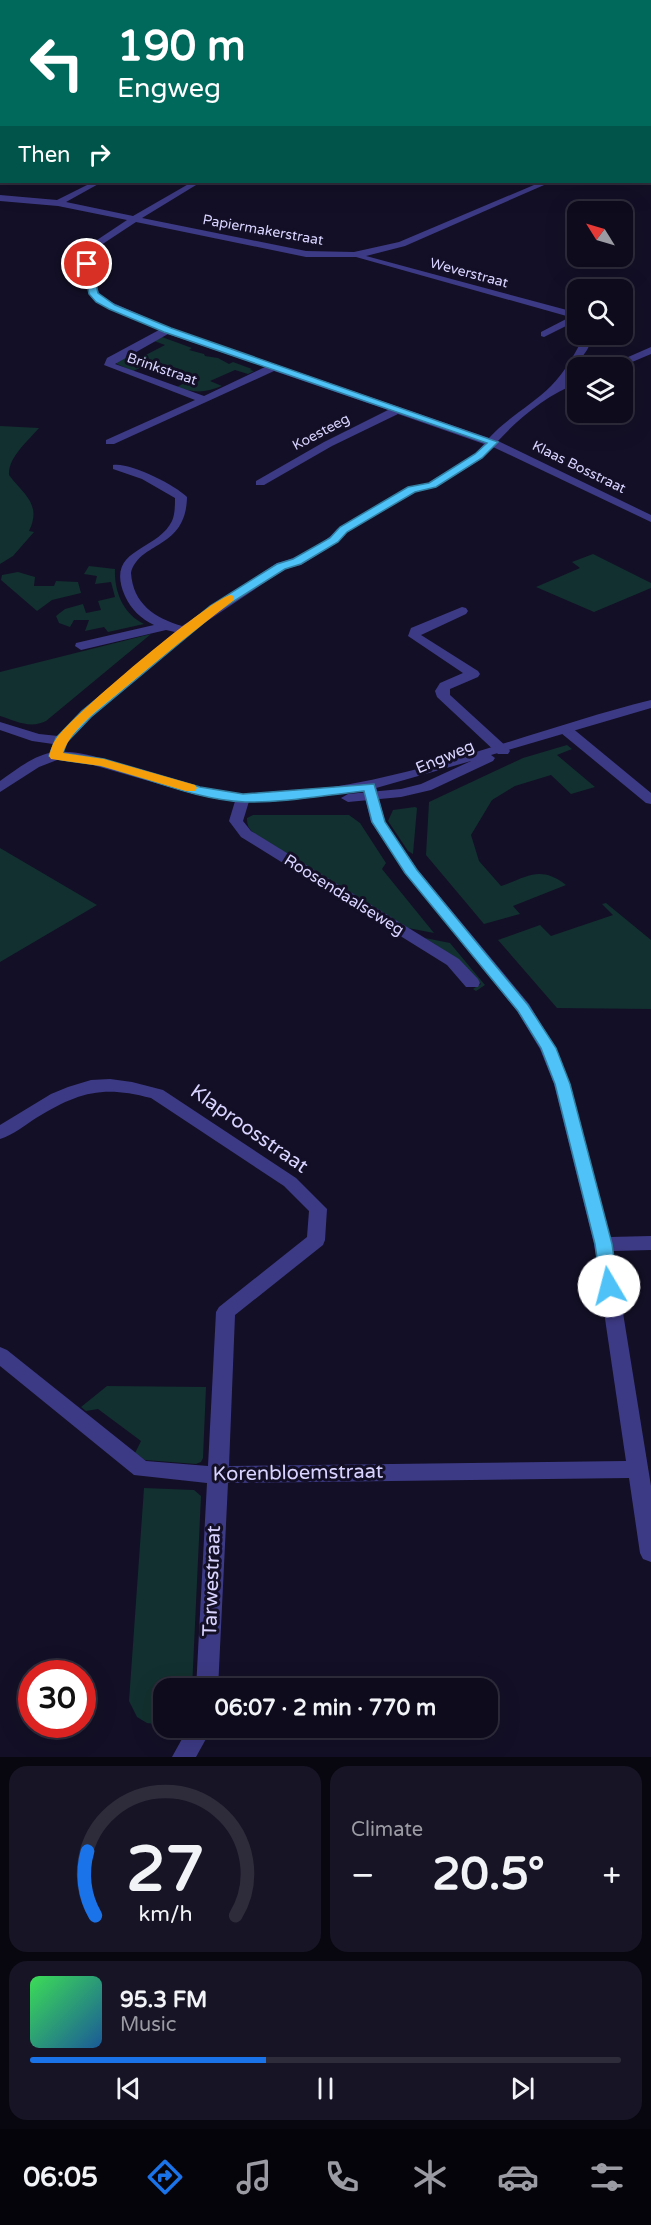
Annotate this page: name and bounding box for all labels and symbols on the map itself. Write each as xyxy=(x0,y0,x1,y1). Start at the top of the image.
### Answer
north arrow xyxy=(567,201,633,267)
street label: Papiermakerstraat xyxy=(201,211,325,249)
pin xyxy=(61,238,112,289)
street label: Weverstraat xyxy=(428,254,511,292)
street label: Brinkstraat xyxy=(125,349,200,389)
street label: Koesteeg xyxy=(289,410,353,454)
street label: Klaas Bosstraat xyxy=(529,437,629,497)
street label: Engweg xyxy=(413,736,477,778)
street label: Roosendaalseweg xyxy=(280,850,408,940)
street label: Klaproosstraat xyxy=(185,1080,313,1179)
position arrow xyxy=(577,1254,641,1318)
street label: Korenbloemstraat xyxy=(213,1460,384,1486)
street label: Tarwestraat xyxy=(198,1525,226,1637)
speed limit sign: 30 xyxy=(18,1660,96,1738)

